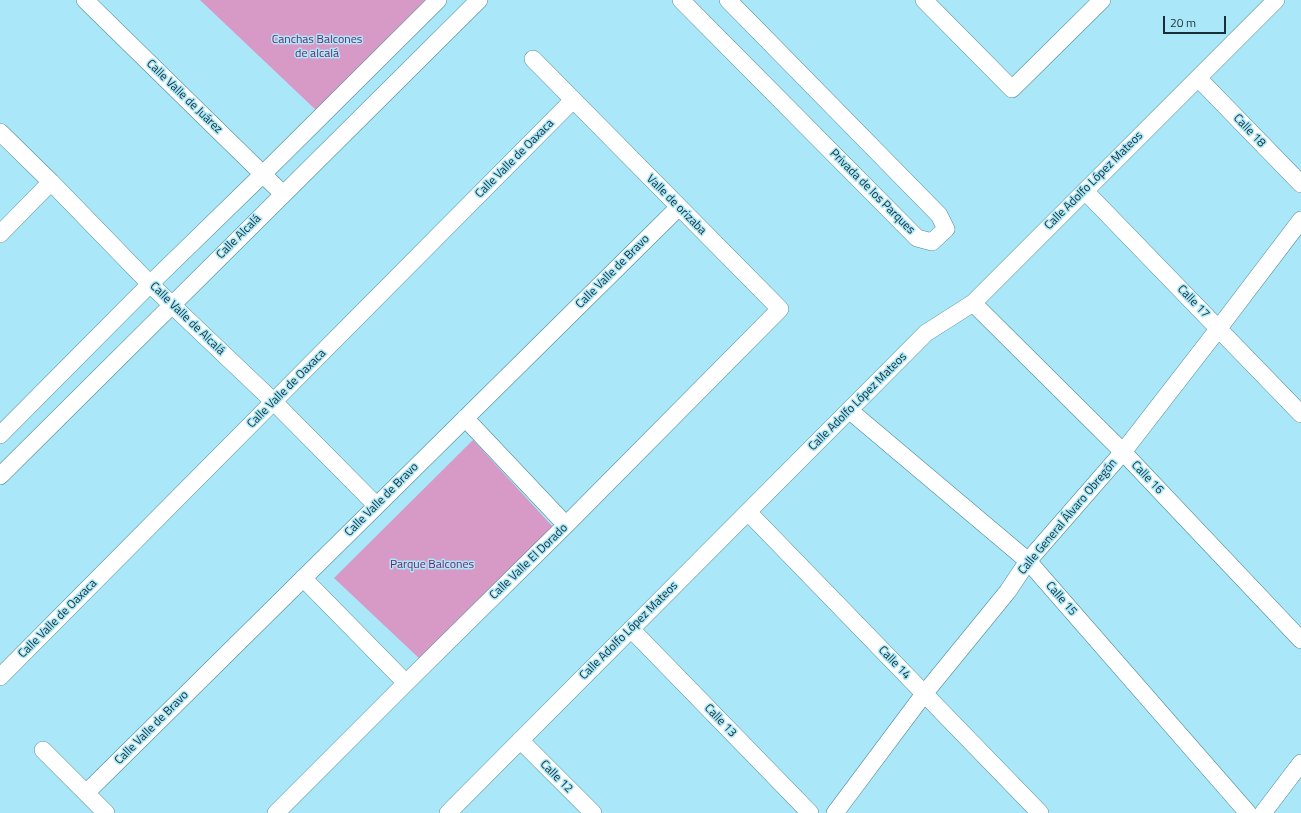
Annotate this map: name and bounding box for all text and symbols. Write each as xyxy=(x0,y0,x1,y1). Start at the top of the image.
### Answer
scale bar xyxy=(1165,8,1228,34)
text: 20 m xyxy=(1170,13,1196,32)
park label: Canchas Balcones de alcalá xyxy=(272,33,362,61)
street label: Calle Valle de Juárez xyxy=(143,57,225,137)
street label: Calle 18 xyxy=(1230,112,1268,150)
street label: Calle Valle de Oaxaca xyxy=(473,117,557,201)
street label: Calle Adolfo López Mateos xyxy=(1042,129,1146,233)
street label: Privada de los Parques xyxy=(826,146,918,238)
street label: Valle de orizaba xyxy=(643,172,709,238)
street label: Calle Alcalá xyxy=(214,212,264,262)
street label: Calle Valle de Bravo xyxy=(573,232,653,312)
street label: Calle Valle de Alcalá xyxy=(146,280,228,358)
street label: Calle 17 xyxy=(1174,283,1212,321)
street label: Calle Valle de Oaxaca xyxy=(245,347,329,431)
street label: Calle Adolfo López Mateos xyxy=(806,350,910,454)
street label: Calle General Álvaro Obregón xyxy=(1015,456,1121,578)
street label: Calle 16 xyxy=(1128,459,1166,497)
street label: Calle Valle de Bravo xyxy=(342,460,422,540)
street label: Calle Valle El Dorado xyxy=(487,521,571,603)
park label: Parque Balcones xyxy=(390,558,474,572)
street label: Calle Valle de Oaxaca xyxy=(16,577,100,661)
street label: Calle Adolfo López Mateos xyxy=(577,579,681,683)
street label: Calle 15 xyxy=(1042,579,1080,619)
street label: Calle 14 xyxy=(875,644,913,682)
street label: Calle Valle de Bravo xyxy=(112,688,192,768)
street label: Calle 13 xyxy=(701,702,739,740)
street label: Calle 12 xyxy=(537,758,575,796)

